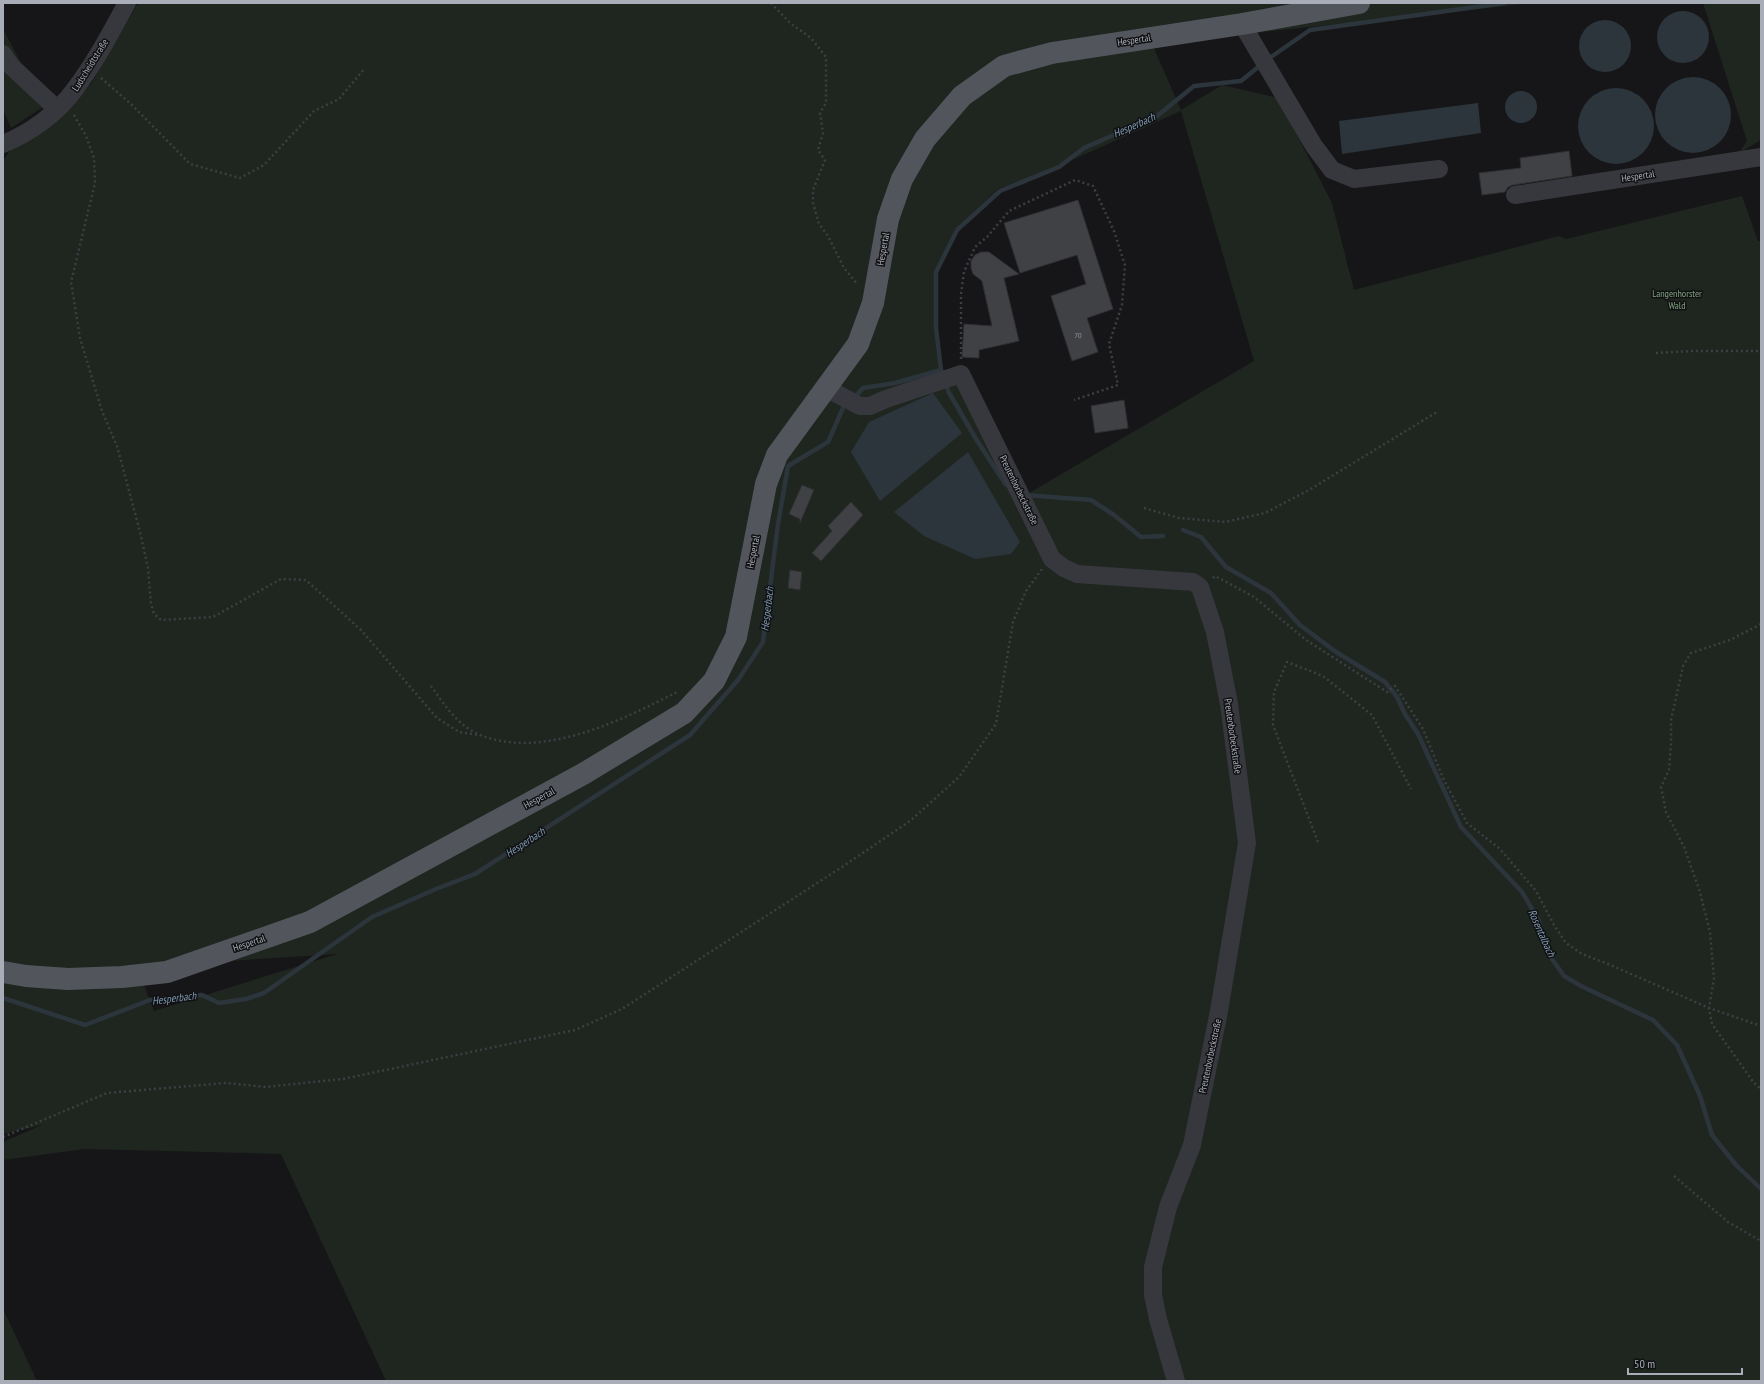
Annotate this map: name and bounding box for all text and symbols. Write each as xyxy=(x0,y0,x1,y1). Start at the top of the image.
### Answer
street label: Hespertal xyxy=(1116,31,1152,49)
street label: Ludscheidtstraße xyxy=(69,36,111,94)
water label: Hesperbach xyxy=(1111,109,1158,140)
street label: Hespertal xyxy=(1620,167,1656,185)
street label: Hespertal xyxy=(874,231,892,267)
park label: Langenhorster Wald xyxy=(1652,287,1702,312)
house number: 70 xyxy=(1074,330,1082,340)
street label: Preutenborbeckstraße xyxy=(997,453,1041,527)
street label: Hespertal xyxy=(743,534,763,570)
water label: Hesperbach xyxy=(757,585,777,632)
street label: Preutenborbeckstraße xyxy=(1221,698,1245,774)
street label: Hespertal xyxy=(521,784,557,812)
water label: Hesperbach xyxy=(503,823,548,860)
water label: Rosentalbach xyxy=(1525,907,1559,960)
street label: Hespertal xyxy=(231,931,268,955)
water label: Hesperbach xyxy=(151,988,198,1008)
street label: Preutenborbeckstraße xyxy=(1196,1018,1224,1094)
scale bar xyxy=(1628,1350,1742,1376)
text: 50 m xyxy=(1634,1356,1655,1371)

